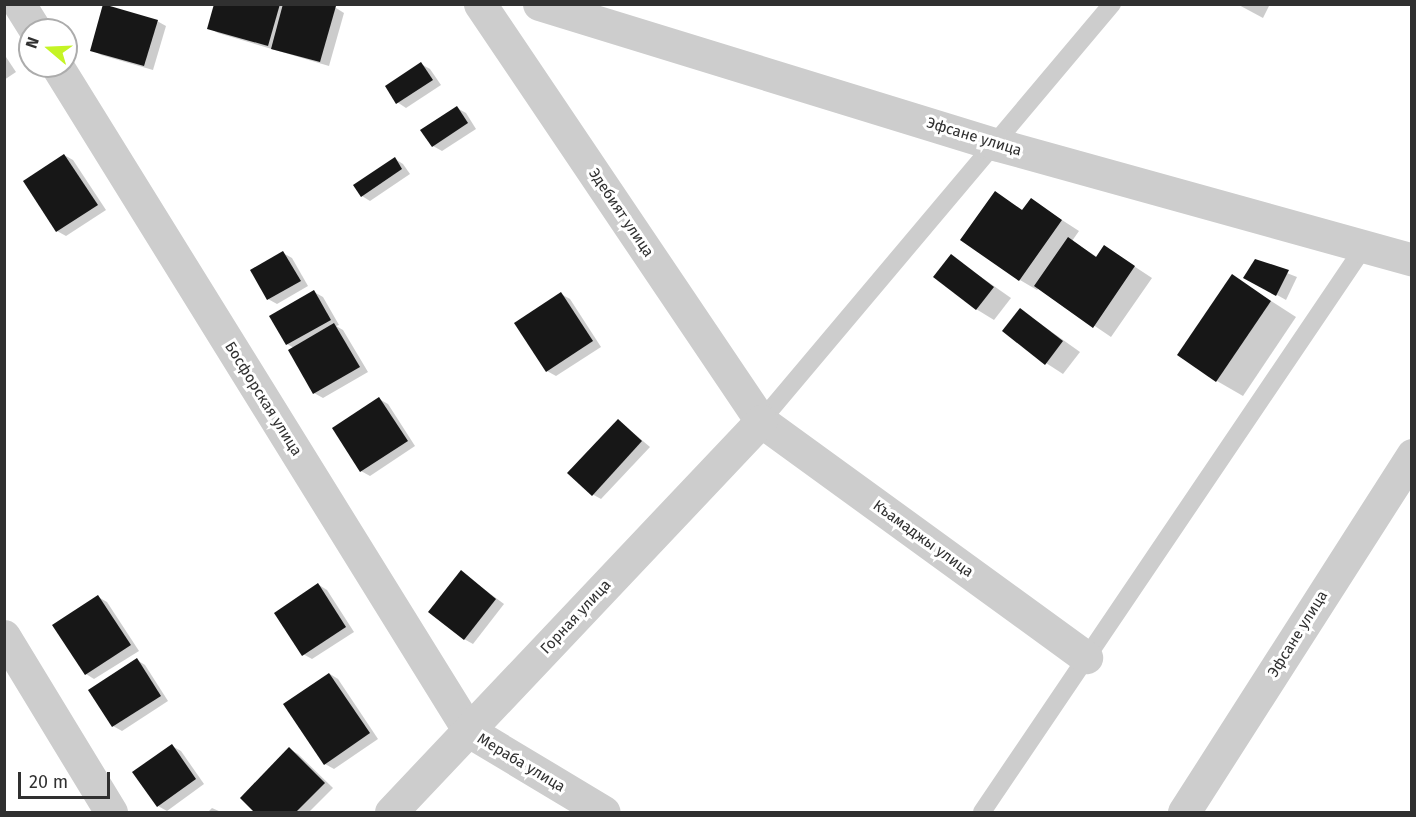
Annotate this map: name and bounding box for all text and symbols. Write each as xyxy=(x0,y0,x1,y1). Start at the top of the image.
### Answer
north arrow xyxy=(18,18,78,78)
text: N xyxy=(22,35,43,51)
street label: Эфсане улица xyxy=(924,114,1024,160)
street label: Эдебият улица xyxy=(585,165,657,261)
street label: Босфорская улица xyxy=(221,339,305,459)
street label: Къамаджы улица xyxy=(869,497,977,581)
street label: Горная улица xyxy=(537,576,615,658)
street label: Эфсане улица xyxy=(1264,588,1332,680)
street label: Мераба улица xyxy=(474,730,568,796)
scale bar xyxy=(21,760,112,798)
text: 20 m xyxy=(29,771,68,793)

